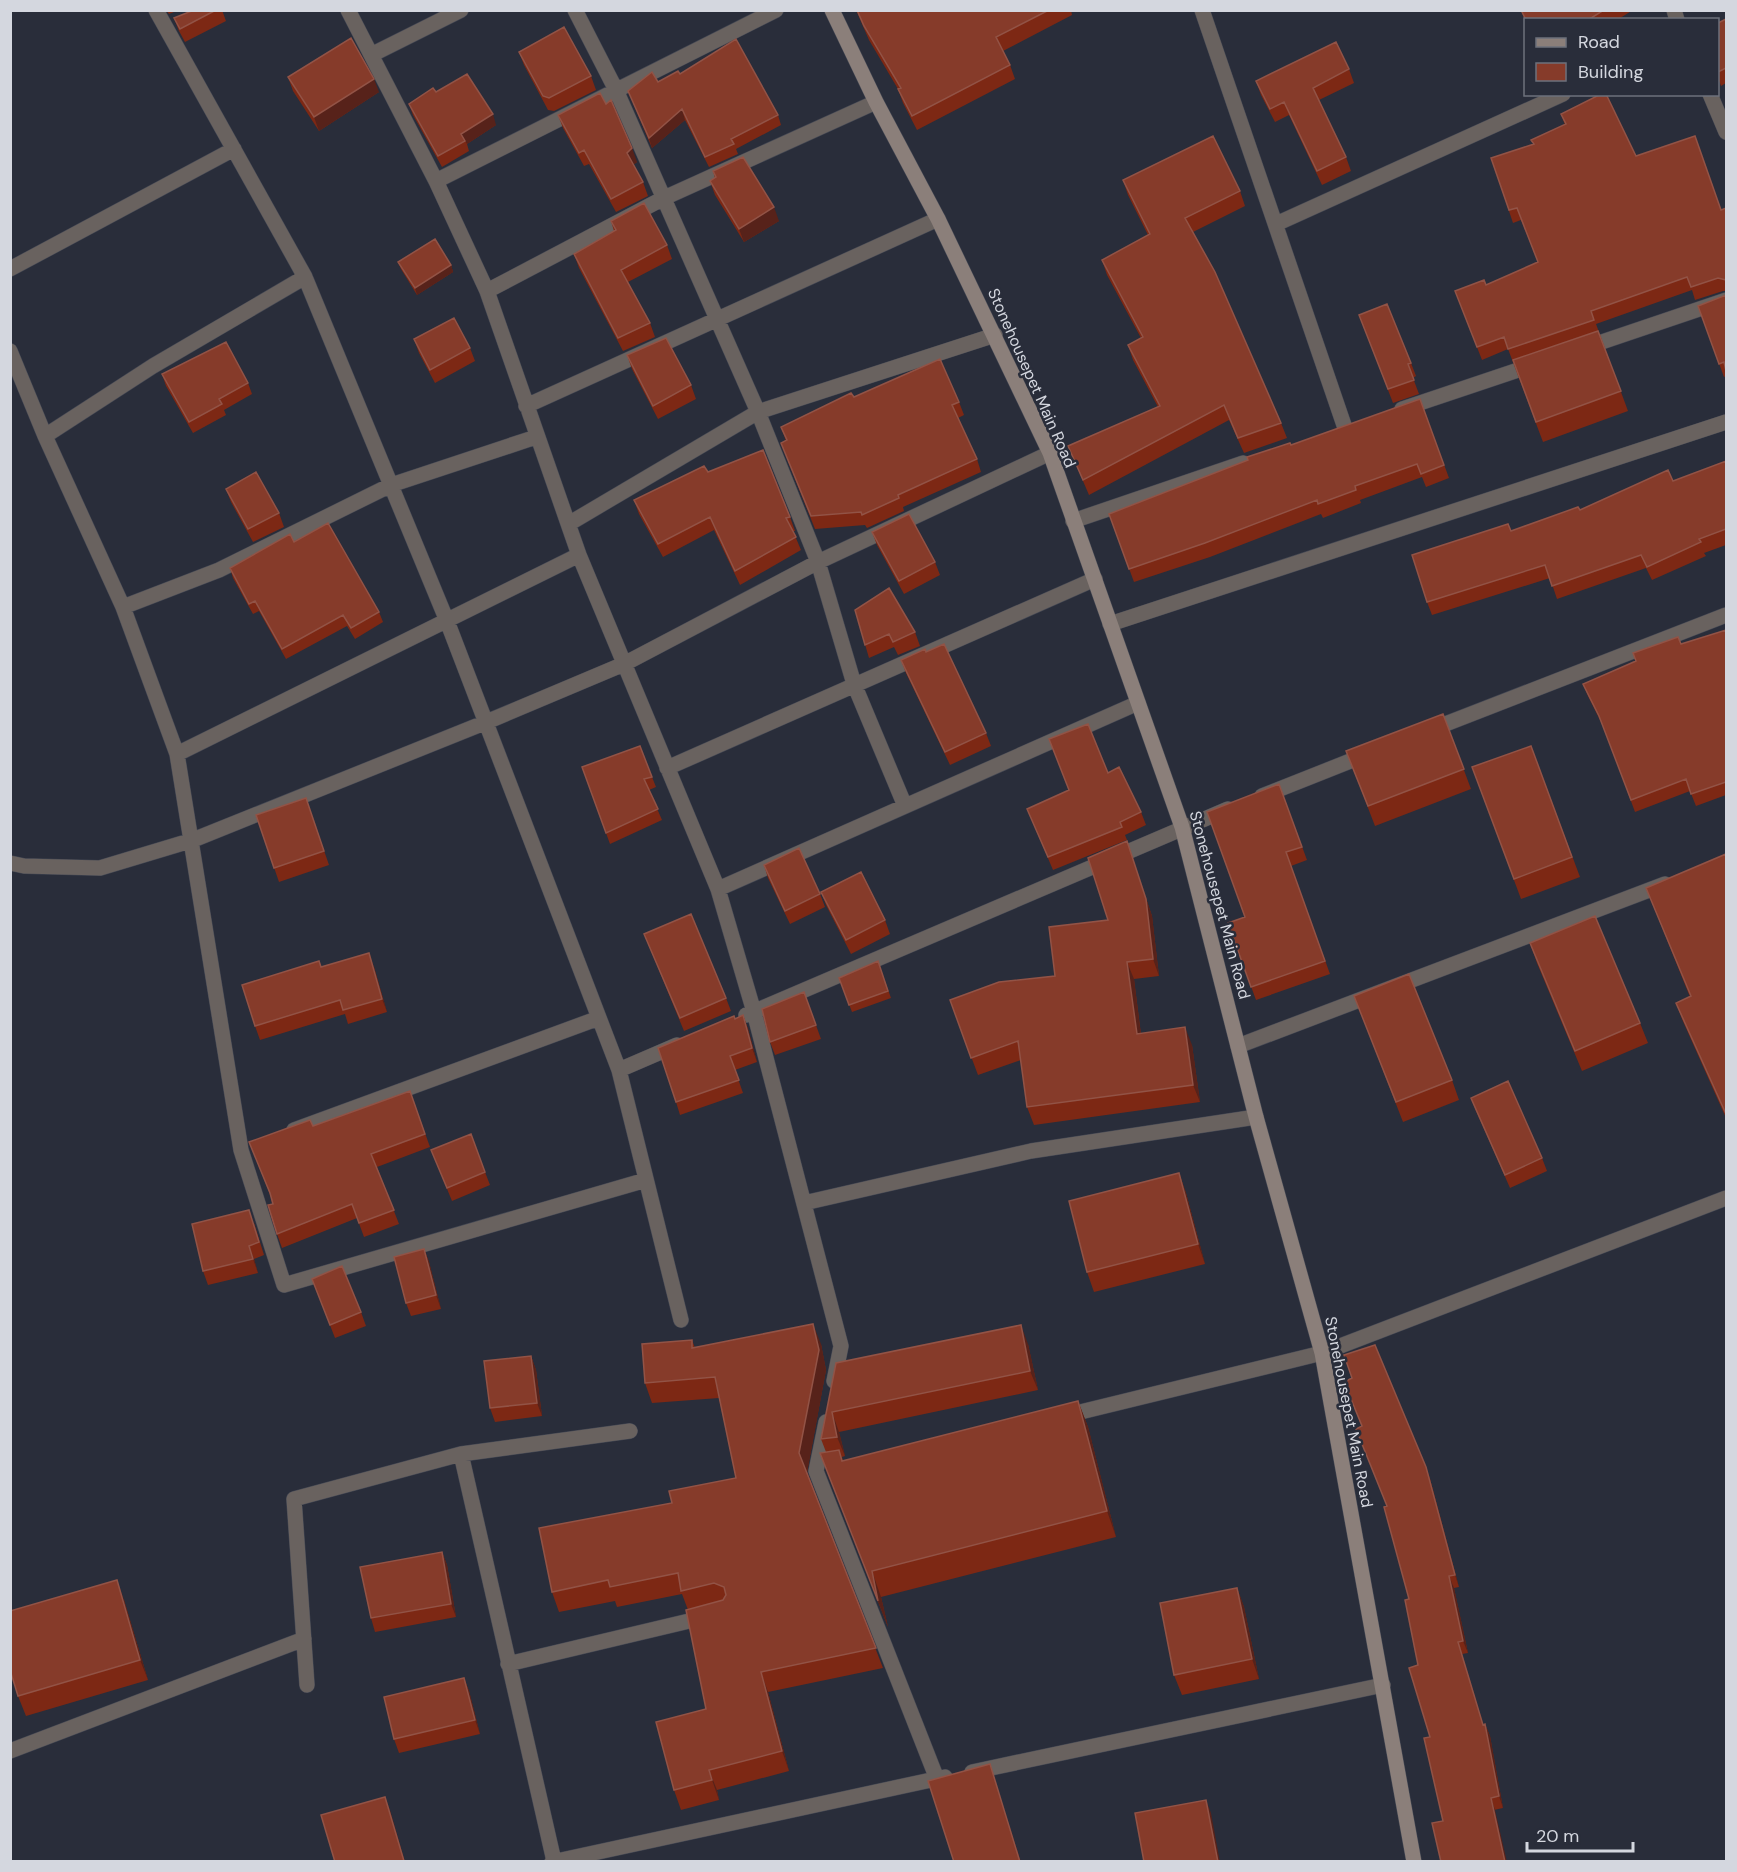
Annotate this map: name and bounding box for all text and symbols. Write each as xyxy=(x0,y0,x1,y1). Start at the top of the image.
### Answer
legend xyxy=(1524,18,1719,96)
text: Road xyxy=(1578,30,1620,54)
text: Building xyxy=(1578,60,1643,84)
street label: Stonehousepet Main Road xyxy=(983,285,1081,471)
street label: Stonehousepet Main Road xyxy=(1185,809,1255,1001)
street label: Stonehousepet Main Road xyxy=(1320,1315,1378,1509)
scale bar xyxy=(1527,1815,1634,1853)
text: 20 m xyxy=(1536,1824,1579,1848)

